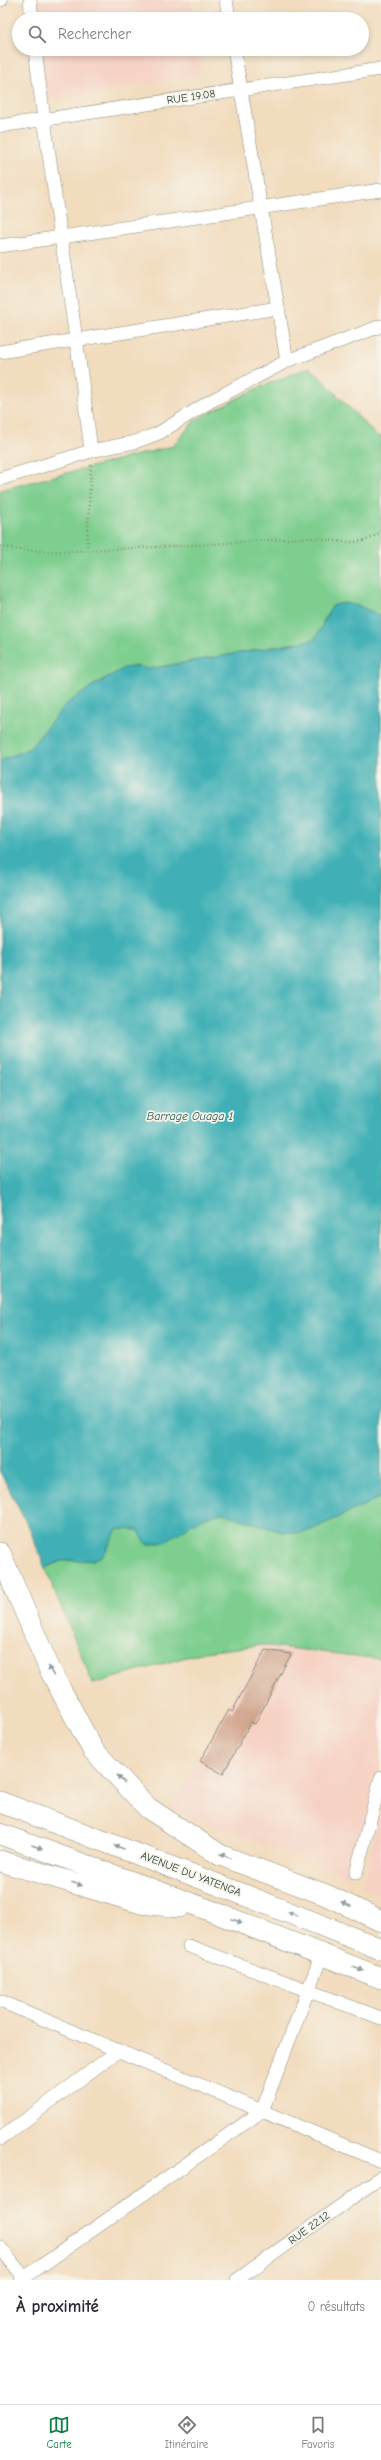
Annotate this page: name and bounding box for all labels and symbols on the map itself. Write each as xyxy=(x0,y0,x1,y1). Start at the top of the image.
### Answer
street label: RUE 19.08 xyxy=(166,87,216,107)
water label: Barrage Ouaga 1 xyxy=(147,1109,234,1123)
one-way arrow xyxy=(48,1665,54,1677)
one-way arrow xyxy=(116,1774,126,1784)
one-way arrow xyxy=(113,1844,125,1850)
one-way arrow xyxy=(31,1845,43,1851)
street label: AVENUE DU YATENGA xyxy=(139,1849,244,1899)
one-way arrow xyxy=(218,1853,230,1859)
one-way arrow xyxy=(72,1881,84,1887)
one-way arrow xyxy=(340,1901,351,1907)
one-way arrow xyxy=(286,1911,298,1917)
one-way arrow xyxy=(232,1919,244,1925)
one-way arrow xyxy=(353,1966,364,1972)
street label: RUE 22.12 xyxy=(286,2209,332,2247)

